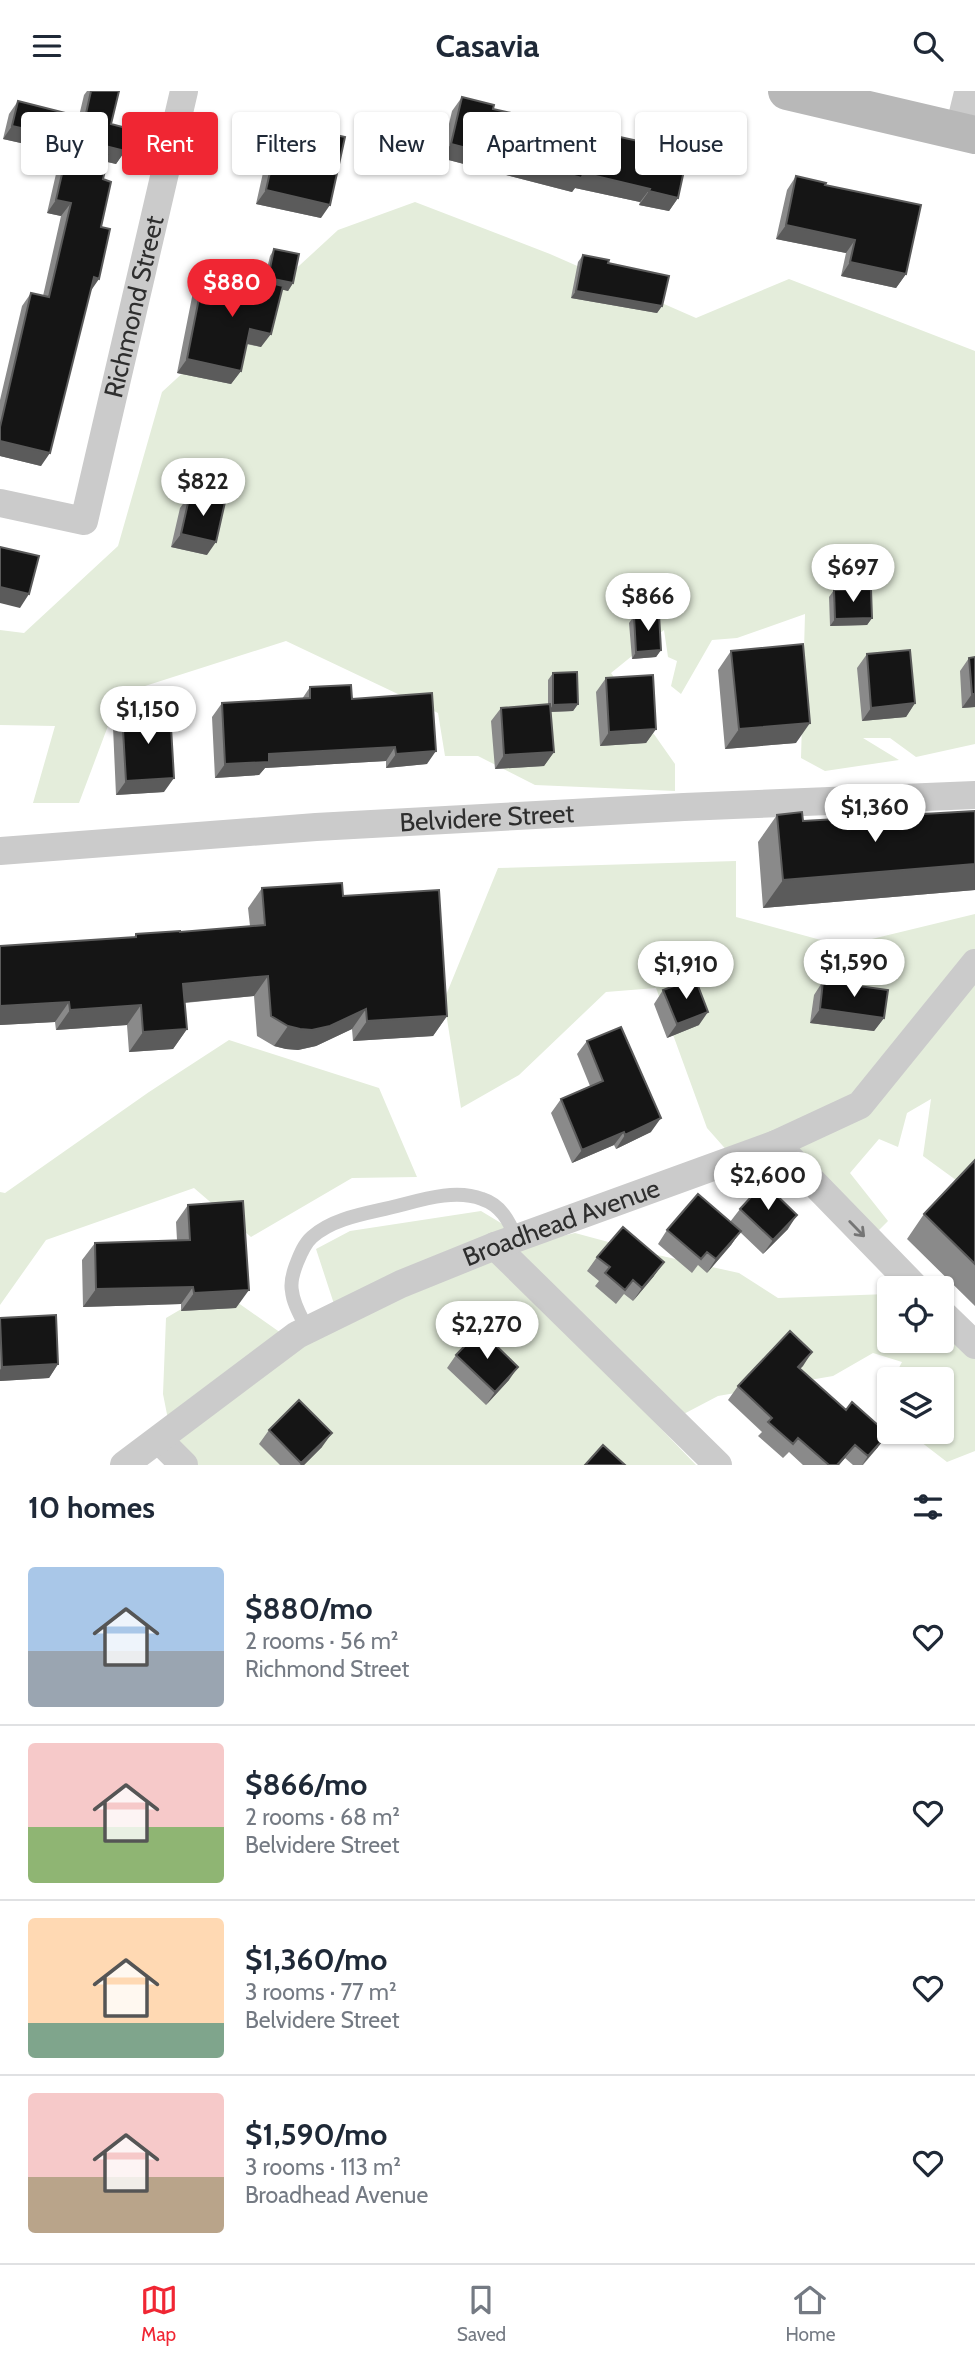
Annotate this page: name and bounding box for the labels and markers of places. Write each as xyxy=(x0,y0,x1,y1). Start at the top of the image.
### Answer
pin: $880 xyxy=(191,259,273,319)
pin: $822 xyxy=(162,459,244,518)
pin: $697 xyxy=(812,545,894,604)
pin: $866 xyxy=(607,573,689,633)
pin: $1,150 xyxy=(91,687,205,746)
pin: $1,360 xyxy=(818,785,932,844)
pin: $1,590 xyxy=(797,939,911,999)
pin: $1,910 xyxy=(629,941,743,1001)
pin: $2,600 xyxy=(711,1153,825,1212)
pin: $2,270 xyxy=(430,1301,544,1361)

